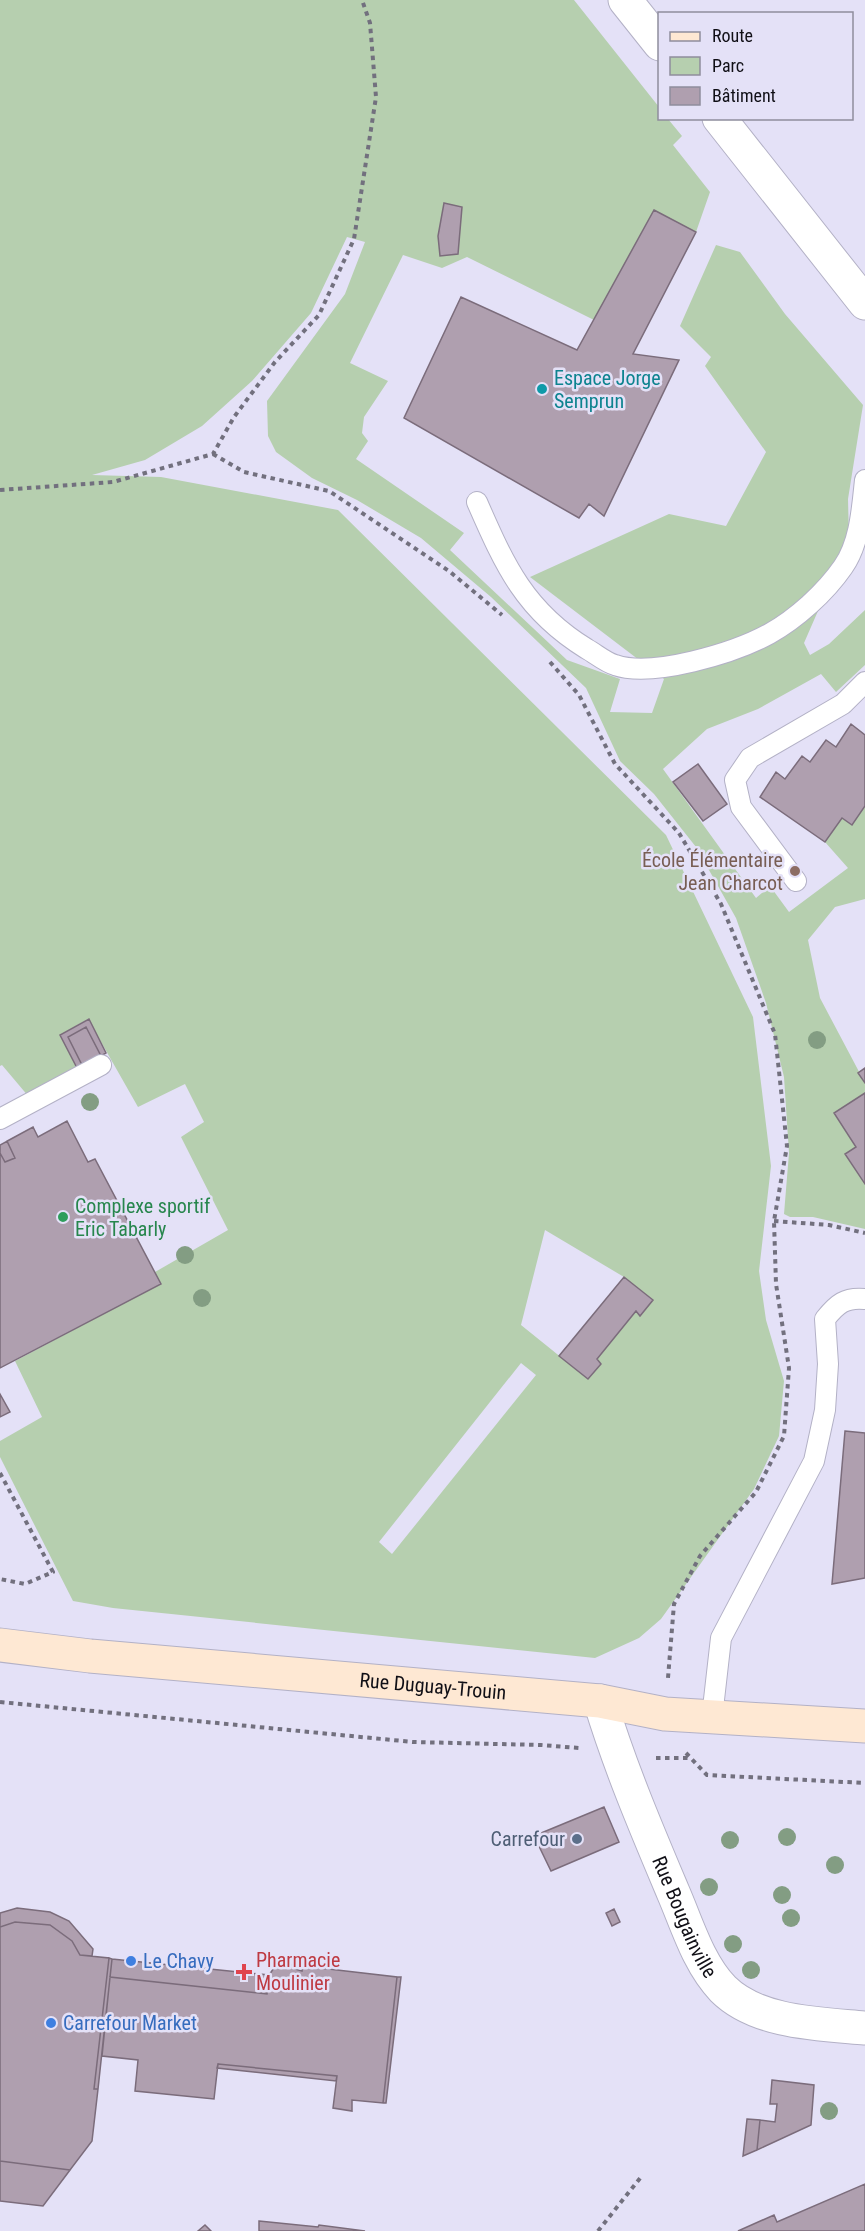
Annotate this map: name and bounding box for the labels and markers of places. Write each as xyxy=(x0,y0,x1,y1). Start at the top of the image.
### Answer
place label: Espace Jorge Semprun xyxy=(554,366,661,413)
marker: Espace Jorge Semprun xyxy=(535,382,549,396)
place label: École Élémentaire Jean Charcot xyxy=(642,848,783,895)
marker: École Élémentaire Jean Charcot xyxy=(788,864,802,878)
place label: Complexe sportif Eric Tabarly xyxy=(75,1194,211,1241)
marker: Complexe sportif Eric Tabarly xyxy=(56,1210,70,1224)
place label: Carrefour xyxy=(491,1827,565,1851)
marker: Carrefour xyxy=(570,1832,584,1846)
place label: Pharmacie Moulinier xyxy=(256,1948,340,1995)
place label: Le Chavy xyxy=(143,1949,214,1973)
marker: Le Chavy xyxy=(124,1954,138,1968)
marker: Pharmacie Moulinier xyxy=(237,1965,251,1979)
place label: Carrefour Market xyxy=(63,2011,197,2035)
marker: Carrefour Market xyxy=(44,2016,58,2030)

